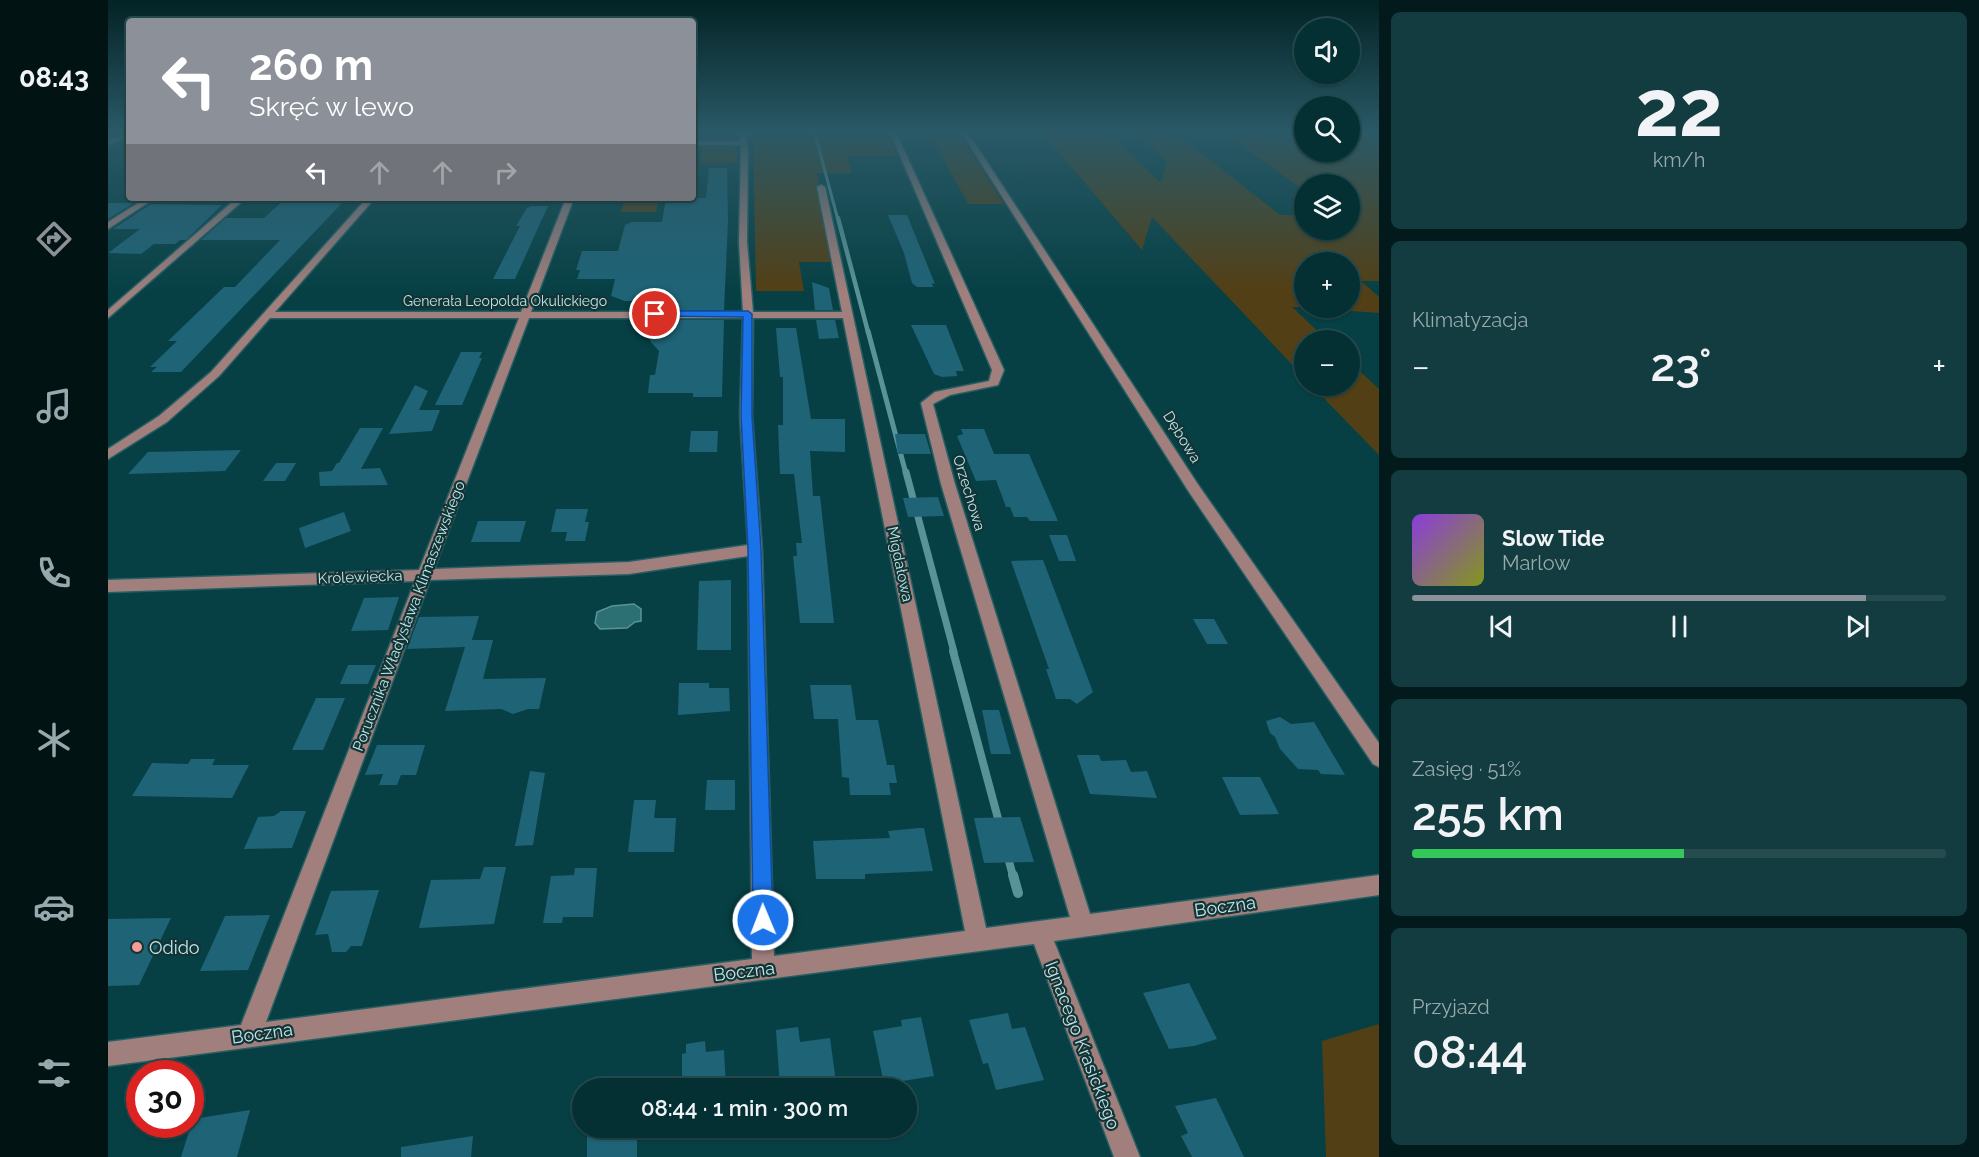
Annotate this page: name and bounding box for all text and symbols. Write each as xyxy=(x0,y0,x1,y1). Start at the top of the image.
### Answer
map controls xyxy=(1294,18,1360,396)
button: sound xyxy=(1294,18,1360,84)
text: 260 m xyxy=(249,41,373,90)
icon: left xyxy=(150,42,228,120)
text: 08:43 xyxy=(19,62,89,93)
text: 22 xyxy=(1635,63,1723,154)
text: Skręć w lewo xyxy=(249,91,414,122)
button: search xyxy=(1294,96,1360,162)
text: km/h xyxy=(1653,148,1705,172)
icon: left xyxy=(300,156,333,189)
icon: ahead xyxy=(363,156,396,189)
icon: ahead xyxy=(426,156,459,189)
icon: right xyxy=(489,156,522,189)
button: layers xyxy=(1294,174,1360,240)
icon: directions xyxy=(33,218,75,260)
button: + xyxy=(1294,252,1360,318)
pin xyxy=(629,288,680,339)
street label: Generała Leopolda Okulickiego xyxy=(403,293,607,309)
icon: arrive xyxy=(638,297,671,330)
text: Klimatyzacja xyxy=(1412,308,1529,332)
button: − xyxy=(1294,330,1360,396)
text: 23° xyxy=(1651,339,1712,392)
text: − xyxy=(1412,347,1430,386)
text: + xyxy=(1932,347,1946,386)
icon: music xyxy=(33,385,75,427)
street label: Dębowa xyxy=(1159,408,1205,466)
street label: Orzechowa xyxy=(949,453,989,533)
street label: Porucznika Władysława Klimaszewskiego xyxy=(349,478,469,754)
street label: Migdałowa xyxy=(883,525,917,603)
text: Slow Tide xyxy=(1502,525,1604,551)
text: Marlow xyxy=(1502,551,1571,575)
icon: phone xyxy=(33,552,75,594)
street label: Królewiecka xyxy=(317,567,403,587)
icon: previous xyxy=(1485,610,1518,643)
icon: pause xyxy=(1663,610,1696,643)
icon: next xyxy=(1841,610,1874,643)
icon: climate xyxy=(33,719,75,761)
text: Zasięg · 51% xyxy=(1412,757,1521,781)
text: 255 km xyxy=(1412,788,1564,841)
icon: car xyxy=(33,886,75,928)
position arrow xyxy=(731,888,795,952)
street label: Boczna xyxy=(1193,891,1257,921)
place label: Odido xyxy=(149,937,200,958)
marker: Odido xyxy=(130,940,144,954)
street label: Boczna xyxy=(712,957,776,985)
street label: Ignacego Krasickiego xyxy=(1041,958,1125,1132)
text: Przyjazd xyxy=(1412,995,1490,1019)
street label: Boczna xyxy=(230,1018,294,1048)
text: 08:44 xyxy=(1412,1026,1527,1079)
icon: filters xyxy=(33,1052,75,1094)
speed limit sign: 30 xyxy=(126,1060,204,1138)
text: 08:44 · 1 min · 300 m xyxy=(641,1095,848,1121)

